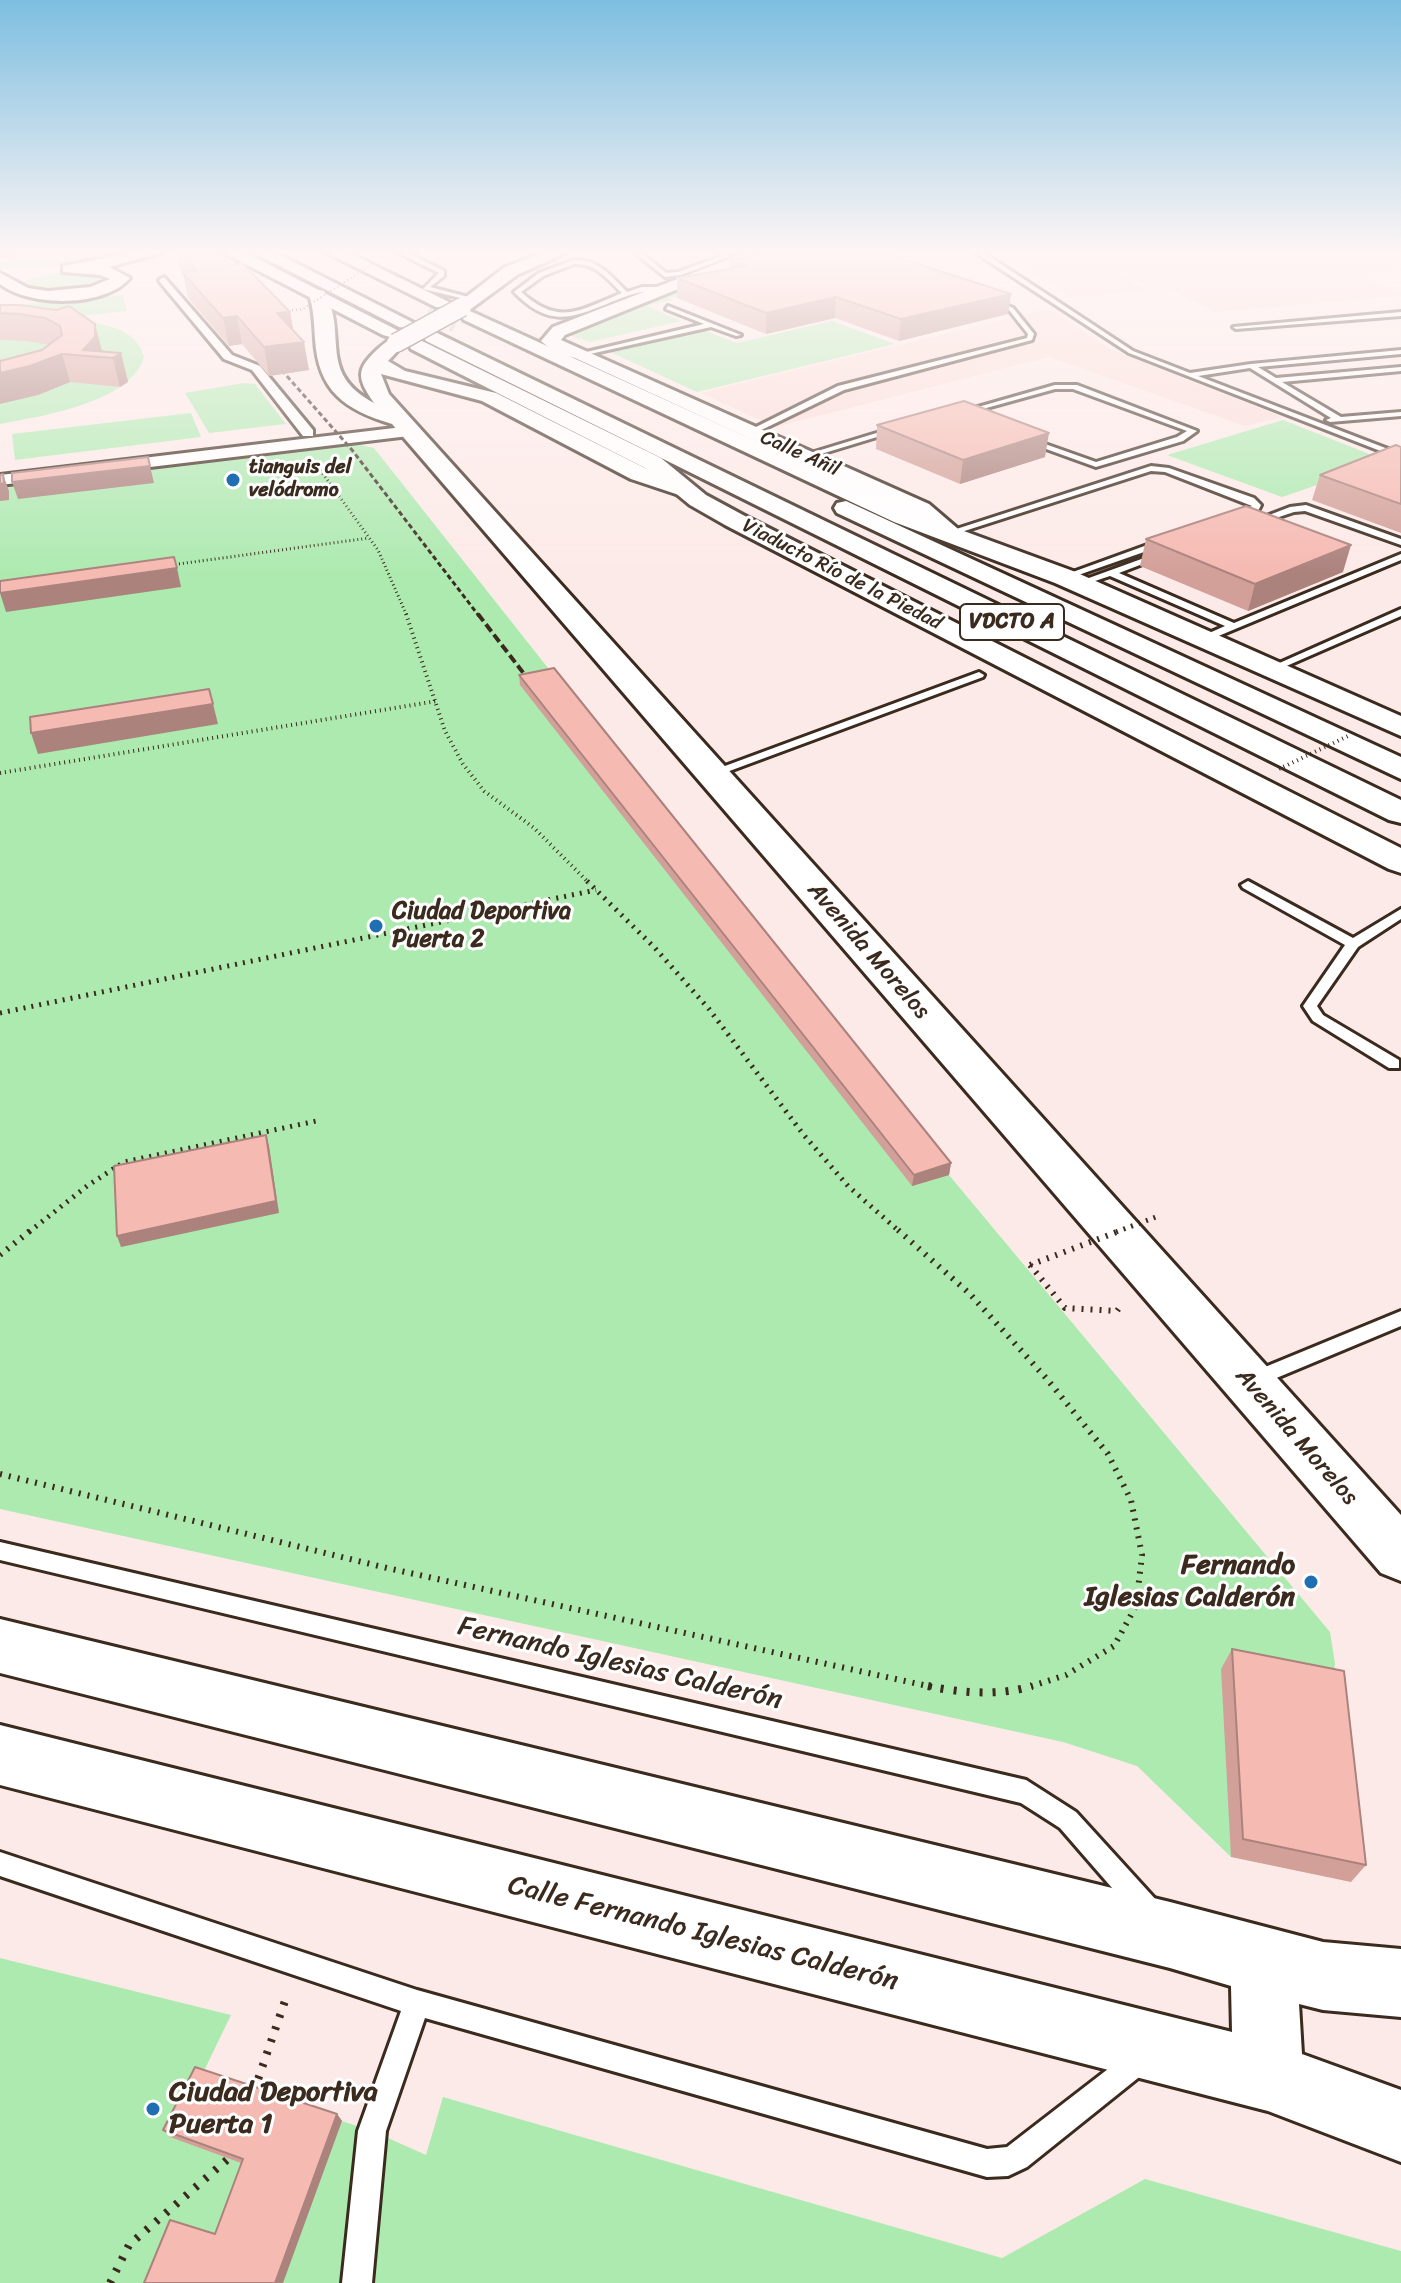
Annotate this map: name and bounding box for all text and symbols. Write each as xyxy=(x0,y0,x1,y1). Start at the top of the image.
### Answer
street label: Calle Añil xyxy=(757,426,843,482)
place label: tianguis del velódromo xyxy=(249,456,351,503)
marker: tianguis del velódromo xyxy=(224,471,242,489)
street label: Viaducto Río de la Piedad xyxy=(738,514,946,636)
road number: VDCTO A xyxy=(960,604,1064,640)
street label: Avenida Morelos xyxy=(801,877,935,1025)
place label: Ciudad Deportiva Puerta 2 xyxy=(392,898,571,954)
marker: Ciudad Deportiva Puerta 2 xyxy=(367,917,385,935)
street label: Avenida Morelos xyxy=(1229,1363,1363,1511)
place label: Fernando Iglesias Calderón xyxy=(1085,1549,1295,1615)
marker: Fernando Iglesias Calderón xyxy=(1302,1573,1320,1591)
street label: Fernando Iglesias Calderón xyxy=(455,1610,785,1718)
street label: Calle Fernando Iglesias Calderón xyxy=(504,1869,902,1999)
place label: Ciudad Deportiva Puerta 1 xyxy=(169,2076,378,2142)
marker: Ciudad Deportiva Puerta 1 xyxy=(144,2100,162,2118)

